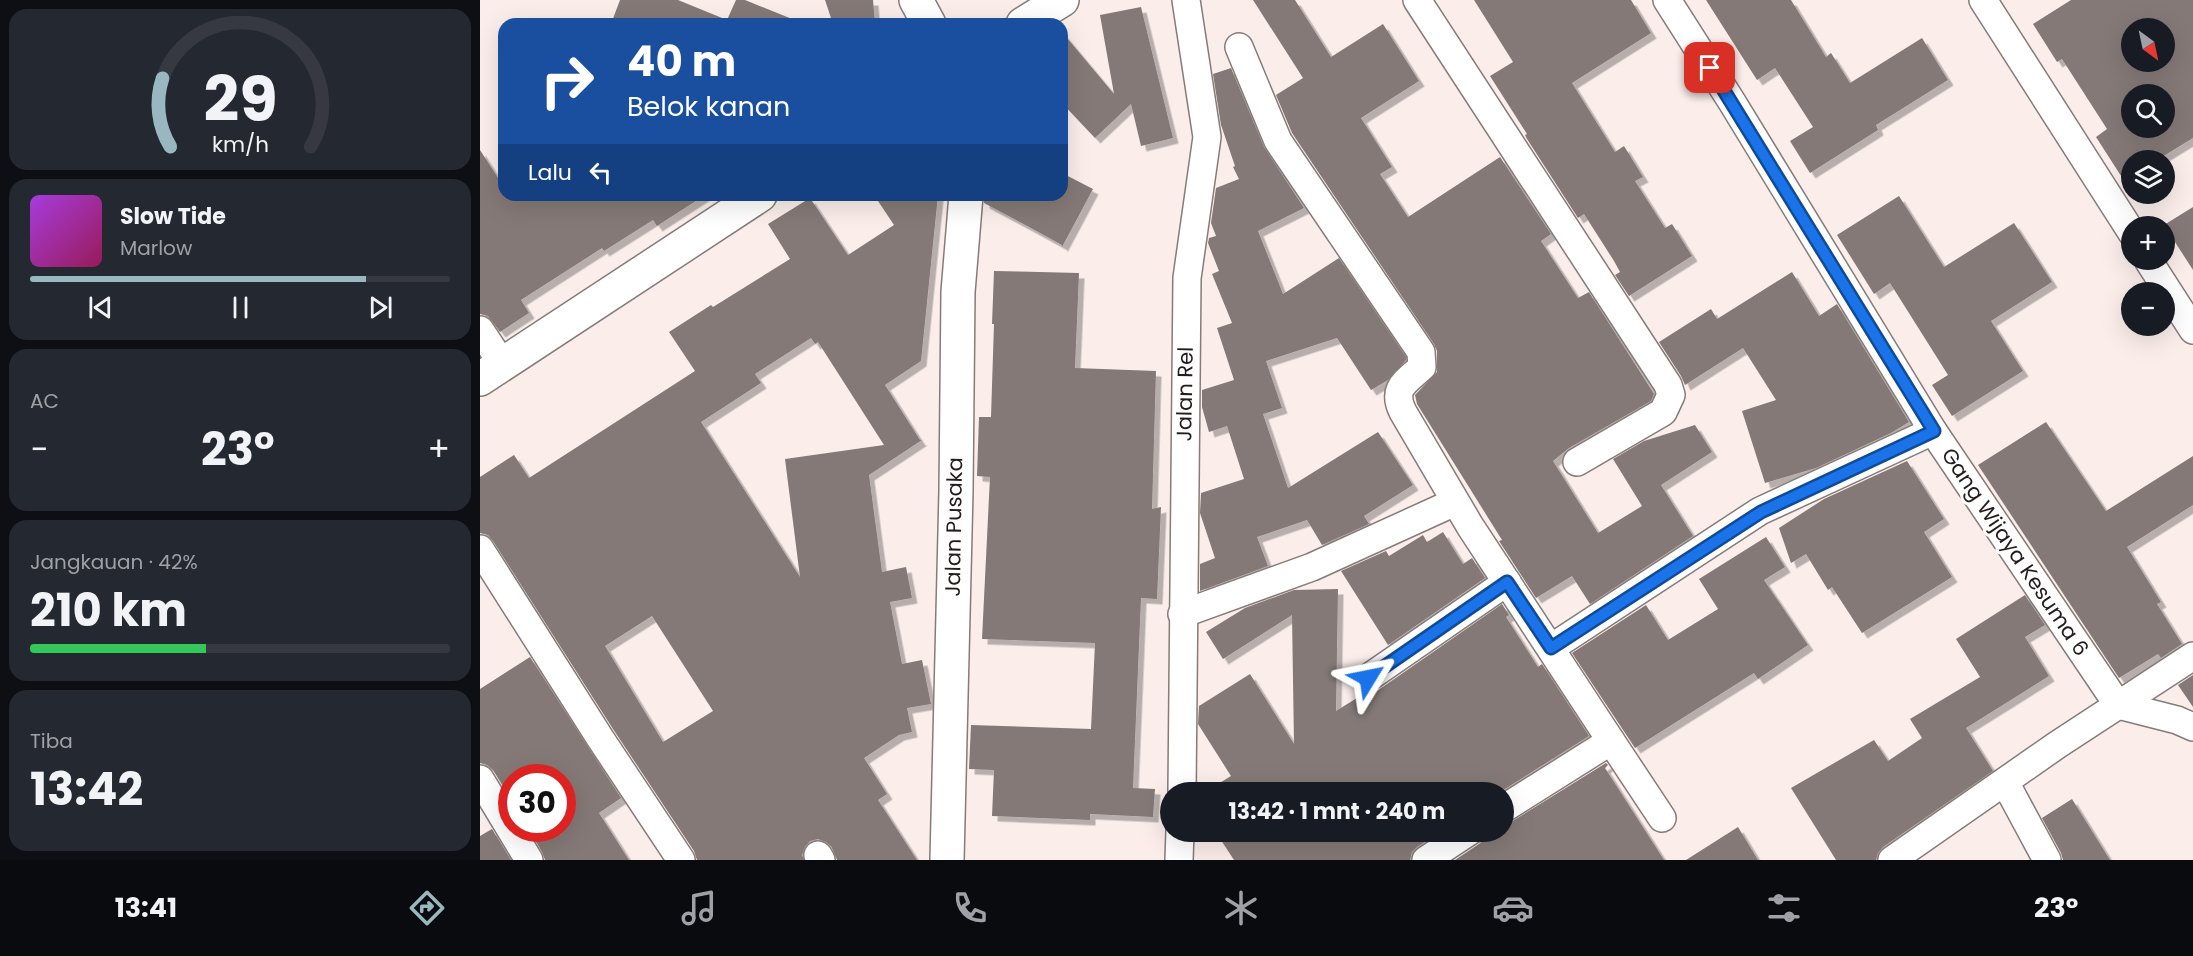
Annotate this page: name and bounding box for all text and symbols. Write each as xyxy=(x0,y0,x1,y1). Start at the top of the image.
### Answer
north arrow xyxy=(2121,18,2175,72)
map controls xyxy=(2121,18,2175,336)
text: 40 m xyxy=(627,32,736,91)
icon: right xyxy=(528,42,606,120)
pin xyxy=(1684,42,1735,93)
icon: arrive xyxy=(1693,51,1726,84)
text: 29 xyxy=(203,55,277,143)
button: search xyxy=(2121,84,2175,138)
text: Belok kanan xyxy=(627,88,790,125)
text: km/h xyxy=(211,129,269,160)
button: layers xyxy=(2121,150,2175,204)
icon: left xyxy=(584,156,617,189)
text: Lalu xyxy=(528,157,572,188)
text: Slow Tide xyxy=(120,201,226,232)
button: + xyxy=(2121,216,2175,270)
text: Marlow xyxy=(120,234,192,262)
button: − xyxy=(2121,282,2175,336)
icon: previous xyxy=(84,291,117,324)
icon: pause xyxy=(224,291,257,324)
icon: next xyxy=(364,291,397,324)
street label: Jalan Rel xyxy=(1169,346,1200,442)
text: AC xyxy=(30,387,59,415)
text: 23° xyxy=(201,418,275,481)
text: − xyxy=(30,426,48,473)
text: + xyxy=(427,426,450,473)
street label: Gang Wijaya Kesuma 6 xyxy=(1935,442,2096,661)
street label: Jalan Pusaka xyxy=(938,457,969,597)
text: Jangkauan · 42% xyxy=(30,548,198,576)
text: 210 km xyxy=(30,579,187,642)
position arrow xyxy=(1336,646,1400,710)
text: Tiba xyxy=(30,727,73,755)
text: 13:42 xyxy=(30,758,143,821)
speed limit sign: 30 xyxy=(498,764,576,842)
text: 13:42 · 1 mnt · 240 m xyxy=(1229,796,1445,827)
icon: directions xyxy=(406,887,448,929)
icon: music xyxy=(678,887,720,929)
icon: phone xyxy=(949,887,991,929)
icon: climate xyxy=(1220,887,1262,929)
icon: car xyxy=(1492,887,1534,929)
icon: filters xyxy=(1763,887,1805,929)
text: 13:41 xyxy=(115,889,177,926)
text: 23° xyxy=(2034,889,2078,926)

